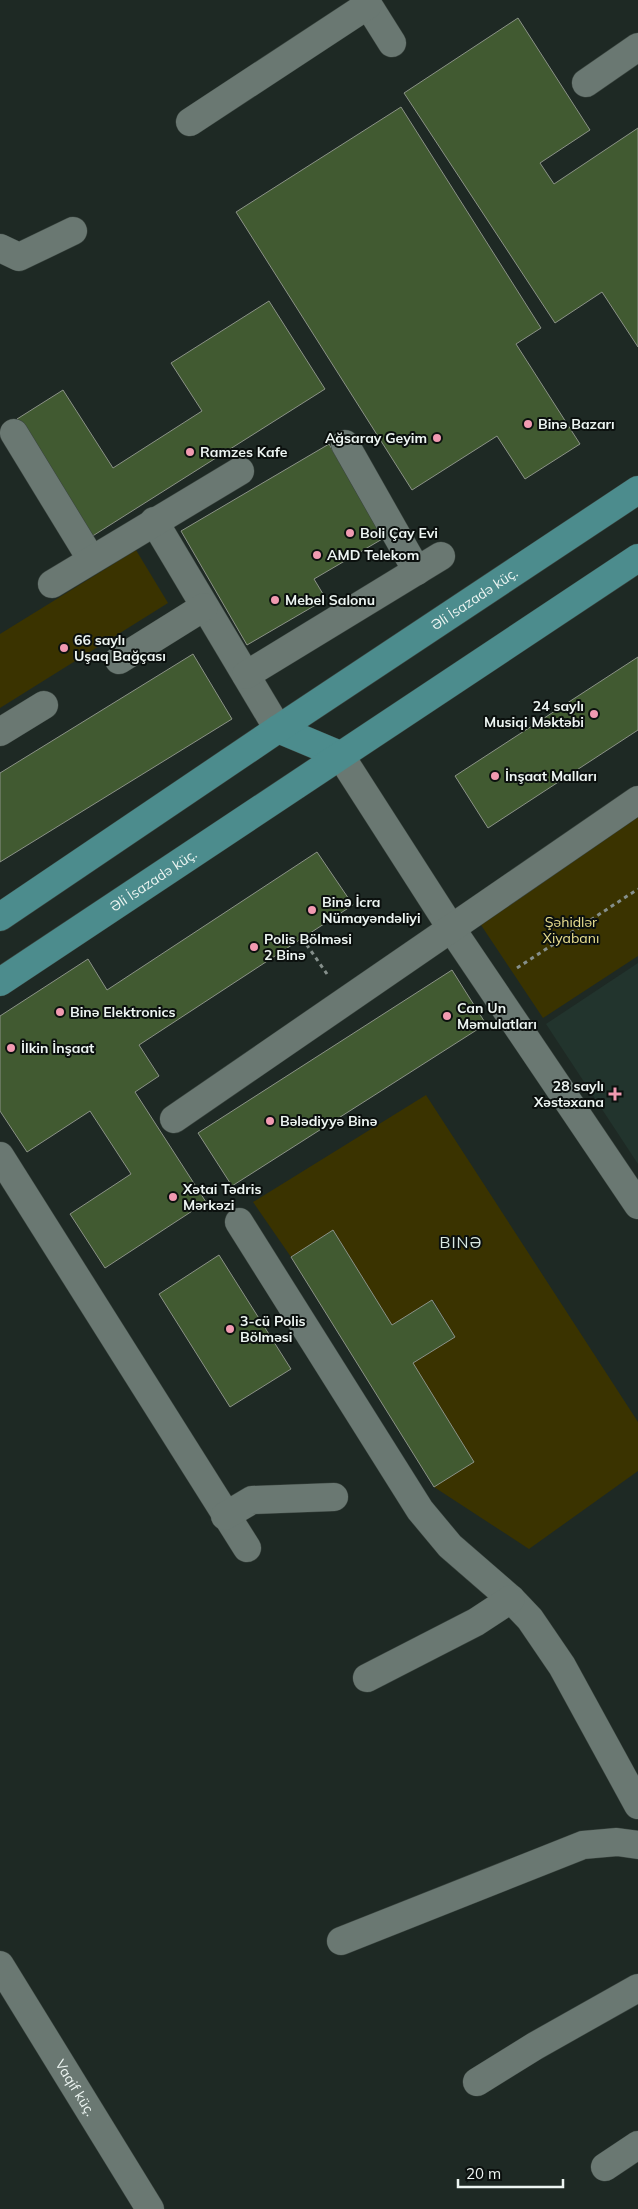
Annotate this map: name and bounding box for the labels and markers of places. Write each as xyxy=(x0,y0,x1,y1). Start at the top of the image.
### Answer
place label: Binə Bazarı xyxy=(538,415,615,433)
marker: Binə Bazarı xyxy=(522,418,534,430)
place label: Ağsaray Geyim xyxy=(325,429,427,447)
marker: Ağsaray Geyim xyxy=(431,432,443,444)
place label: Ramzes Kafe xyxy=(200,443,288,461)
marker: Ramzes Kafe xyxy=(184,446,196,458)
place label: Boli Çay Evi xyxy=(360,524,438,542)
marker: Boli Çay Evi xyxy=(344,527,356,539)
place label: AMD Telekom xyxy=(327,546,419,564)
marker: AMD Telekom xyxy=(311,549,323,561)
place label: Mebel Salonu xyxy=(285,591,375,609)
marker: Mebel Salonu xyxy=(269,594,281,606)
place label: 66 saylı Uşaq Bağçası xyxy=(74,631,166,665)
marker: 66 saylı Uşaq Bağçası xyxy=(58,642,70,654)
place label: 24 saylı Musiqi Məktəbi xyxy=(484,697,584,731)
marker: 24 saylı Musiqi Məktəbi xyxy=(588,708,600,720)
place label: İnşaat Malları xyxy=(505,767,597,785)
marker: İnşaat Malları xyxy=(489,770,501,782)
place label: Binǝ İcra Nümayəndəliyi xyxy=(322,893,421,927)
marker: Binǝ İcra Nümayəndəliyi xyxy=(306,904,318,916)
place label: Polis Bölməsi 2 Binə xyxy=(264,930,352,964)
marker: Polis Bölməsi 2 Binə xyxy=(248,941,260,953)
place label: Can Un Məmulatları xyxy=(457,999,537,1033)
place label: Binə Elektronics xyxy=(70,1003,176,1021)
marker: Binə Elektronics xyxy=(54,1006,66,1018)
marker: Can Un Məmulatları xyxy=(441,1010,453,1022)
place label: İlkin İnşaat xyxy=(21,1039,95,1057)
marker: İlkin İnşaat xyxy=(5,1042,17,1054)
place label: 28 saylı Xəstəxana xyxy=(533,1077,604,1111)
marker: 28 saylı Xəstəxana xyxy=(608,1087,622,1101)
place label: Bələdiyyə Binə xyxy=(280,1112,378,1130)
marker: Bələdiyyə Binə xyxy=(264,1115,276,1127)
place label: Xətai Tədris Mərkəzi xyxy=(182,1180,261,1214)
marker: Xətai Tədris Mərkəzi xyxy=(167,1191,179,1203)
place label: 3-cü Polis Bölməsi xyxy=(240,1312,306,1346)
marker: 3-cü Polis Bölməsi xyxy=(224,1323,236,1335)

